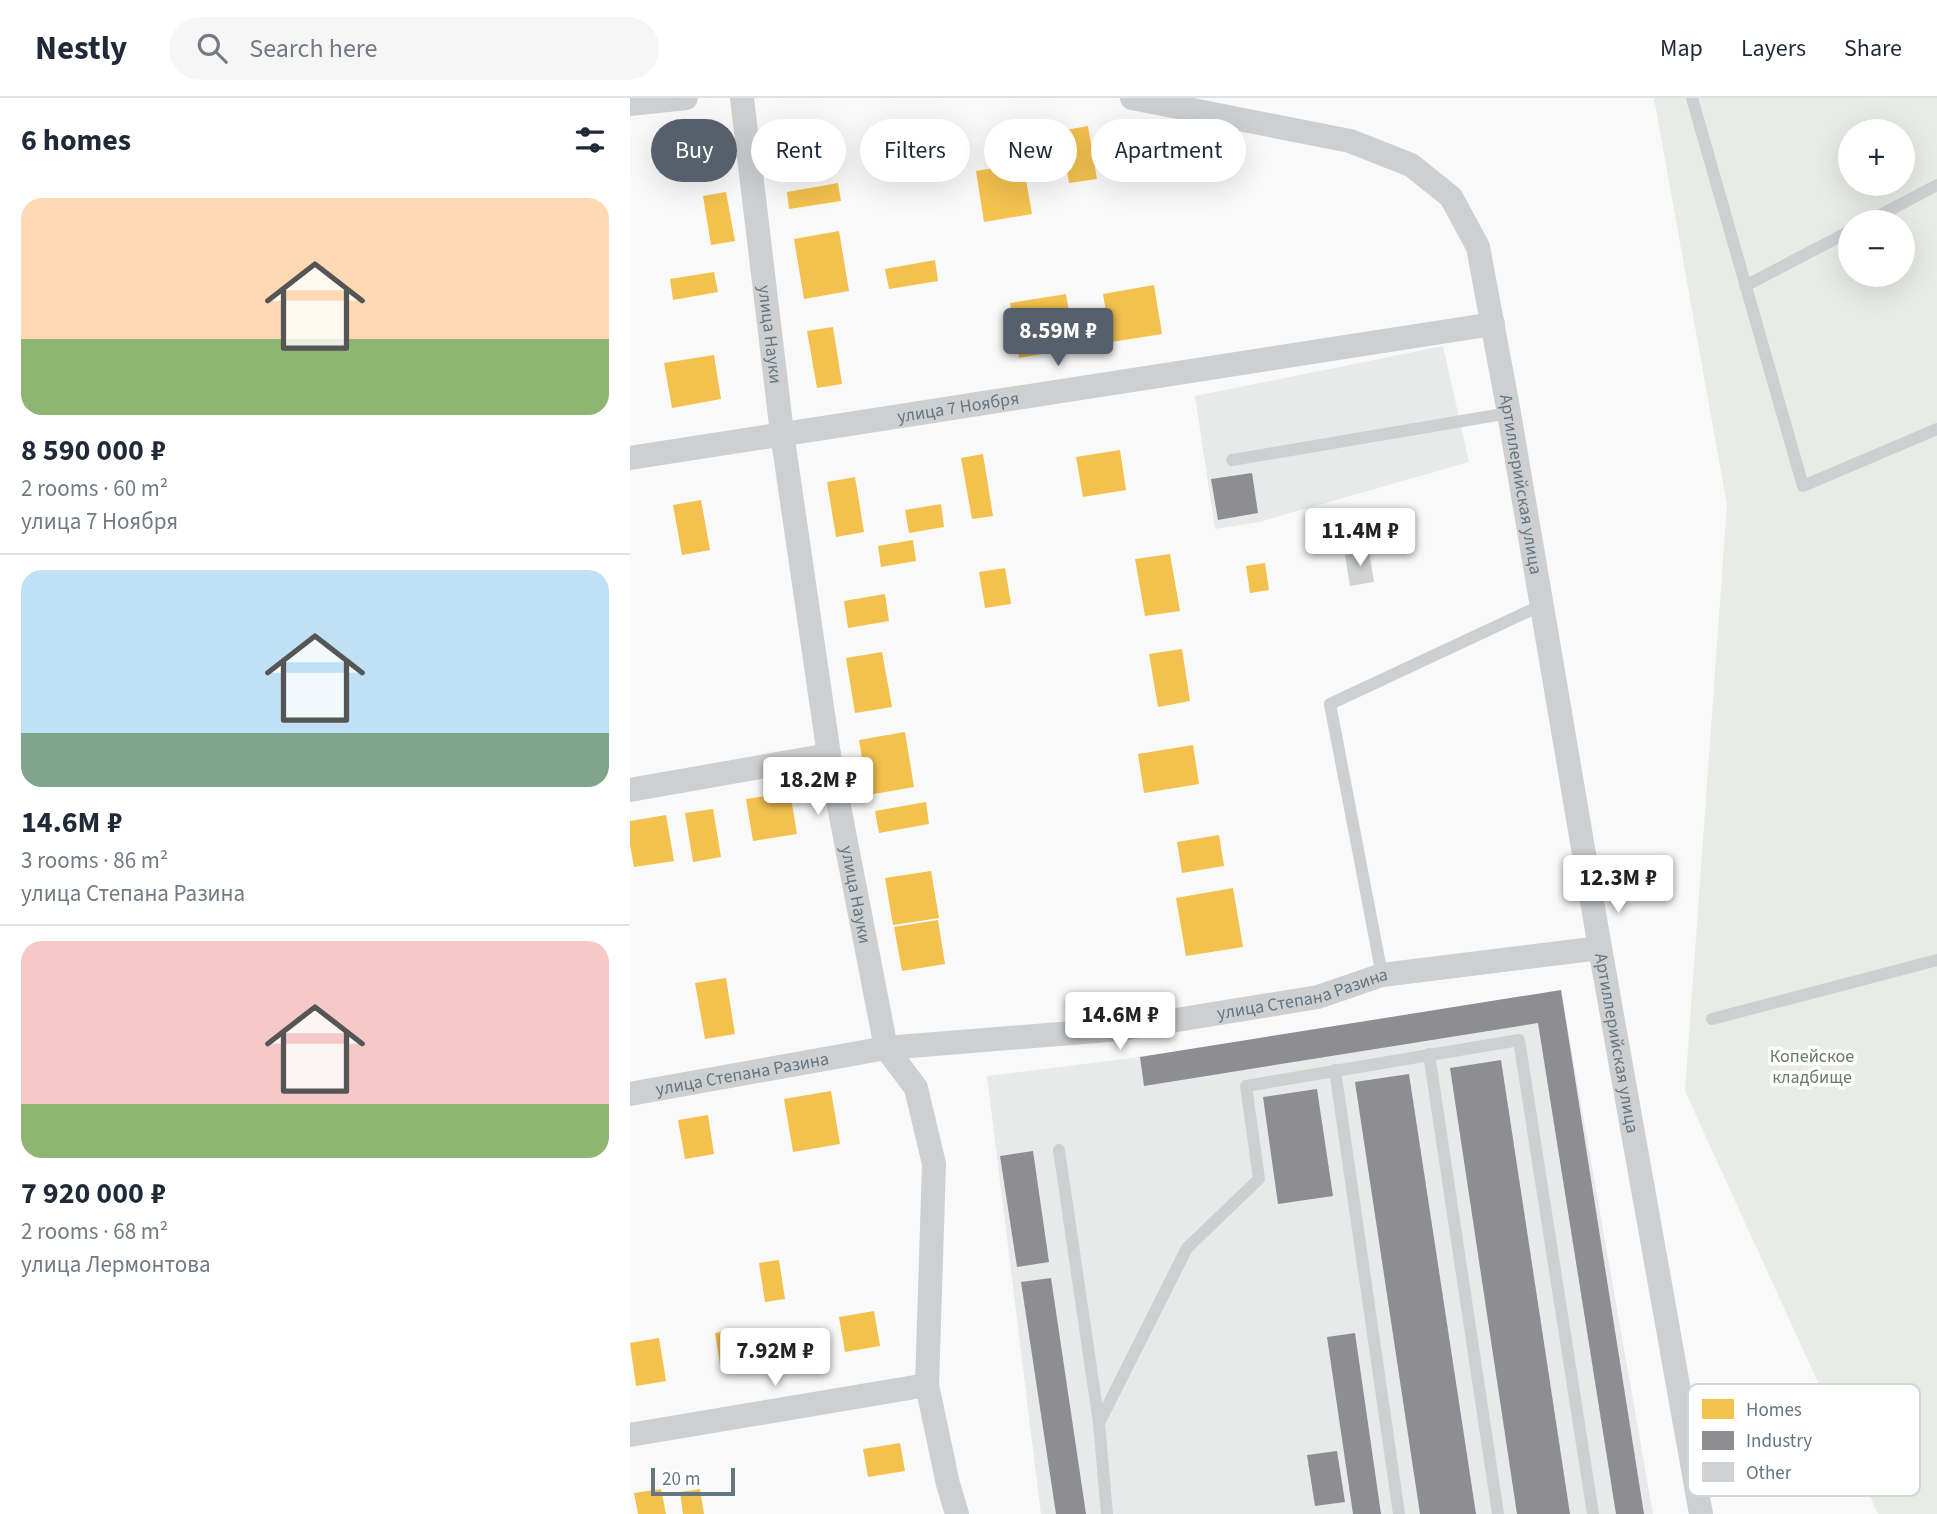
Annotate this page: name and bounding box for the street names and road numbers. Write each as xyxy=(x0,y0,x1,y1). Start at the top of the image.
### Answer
street label: улица Науки xyxy=(752,284,789,385)
street label: улица 7 Ноября xyxy=(895,385,1021,429)
street label: Артиллерийская улица xyxy=(1493,392,1549,576)
street label: улица Науки xyxy=(834,844,878,946)
street label: Артиллерийская улица xyxy=(1589,951,1645,1135)
street label: улица Степана Разина xyxy=(1215,962,1389,1026)
street label: улица Степана Разина xyxy=(654,1046,831,1102)

